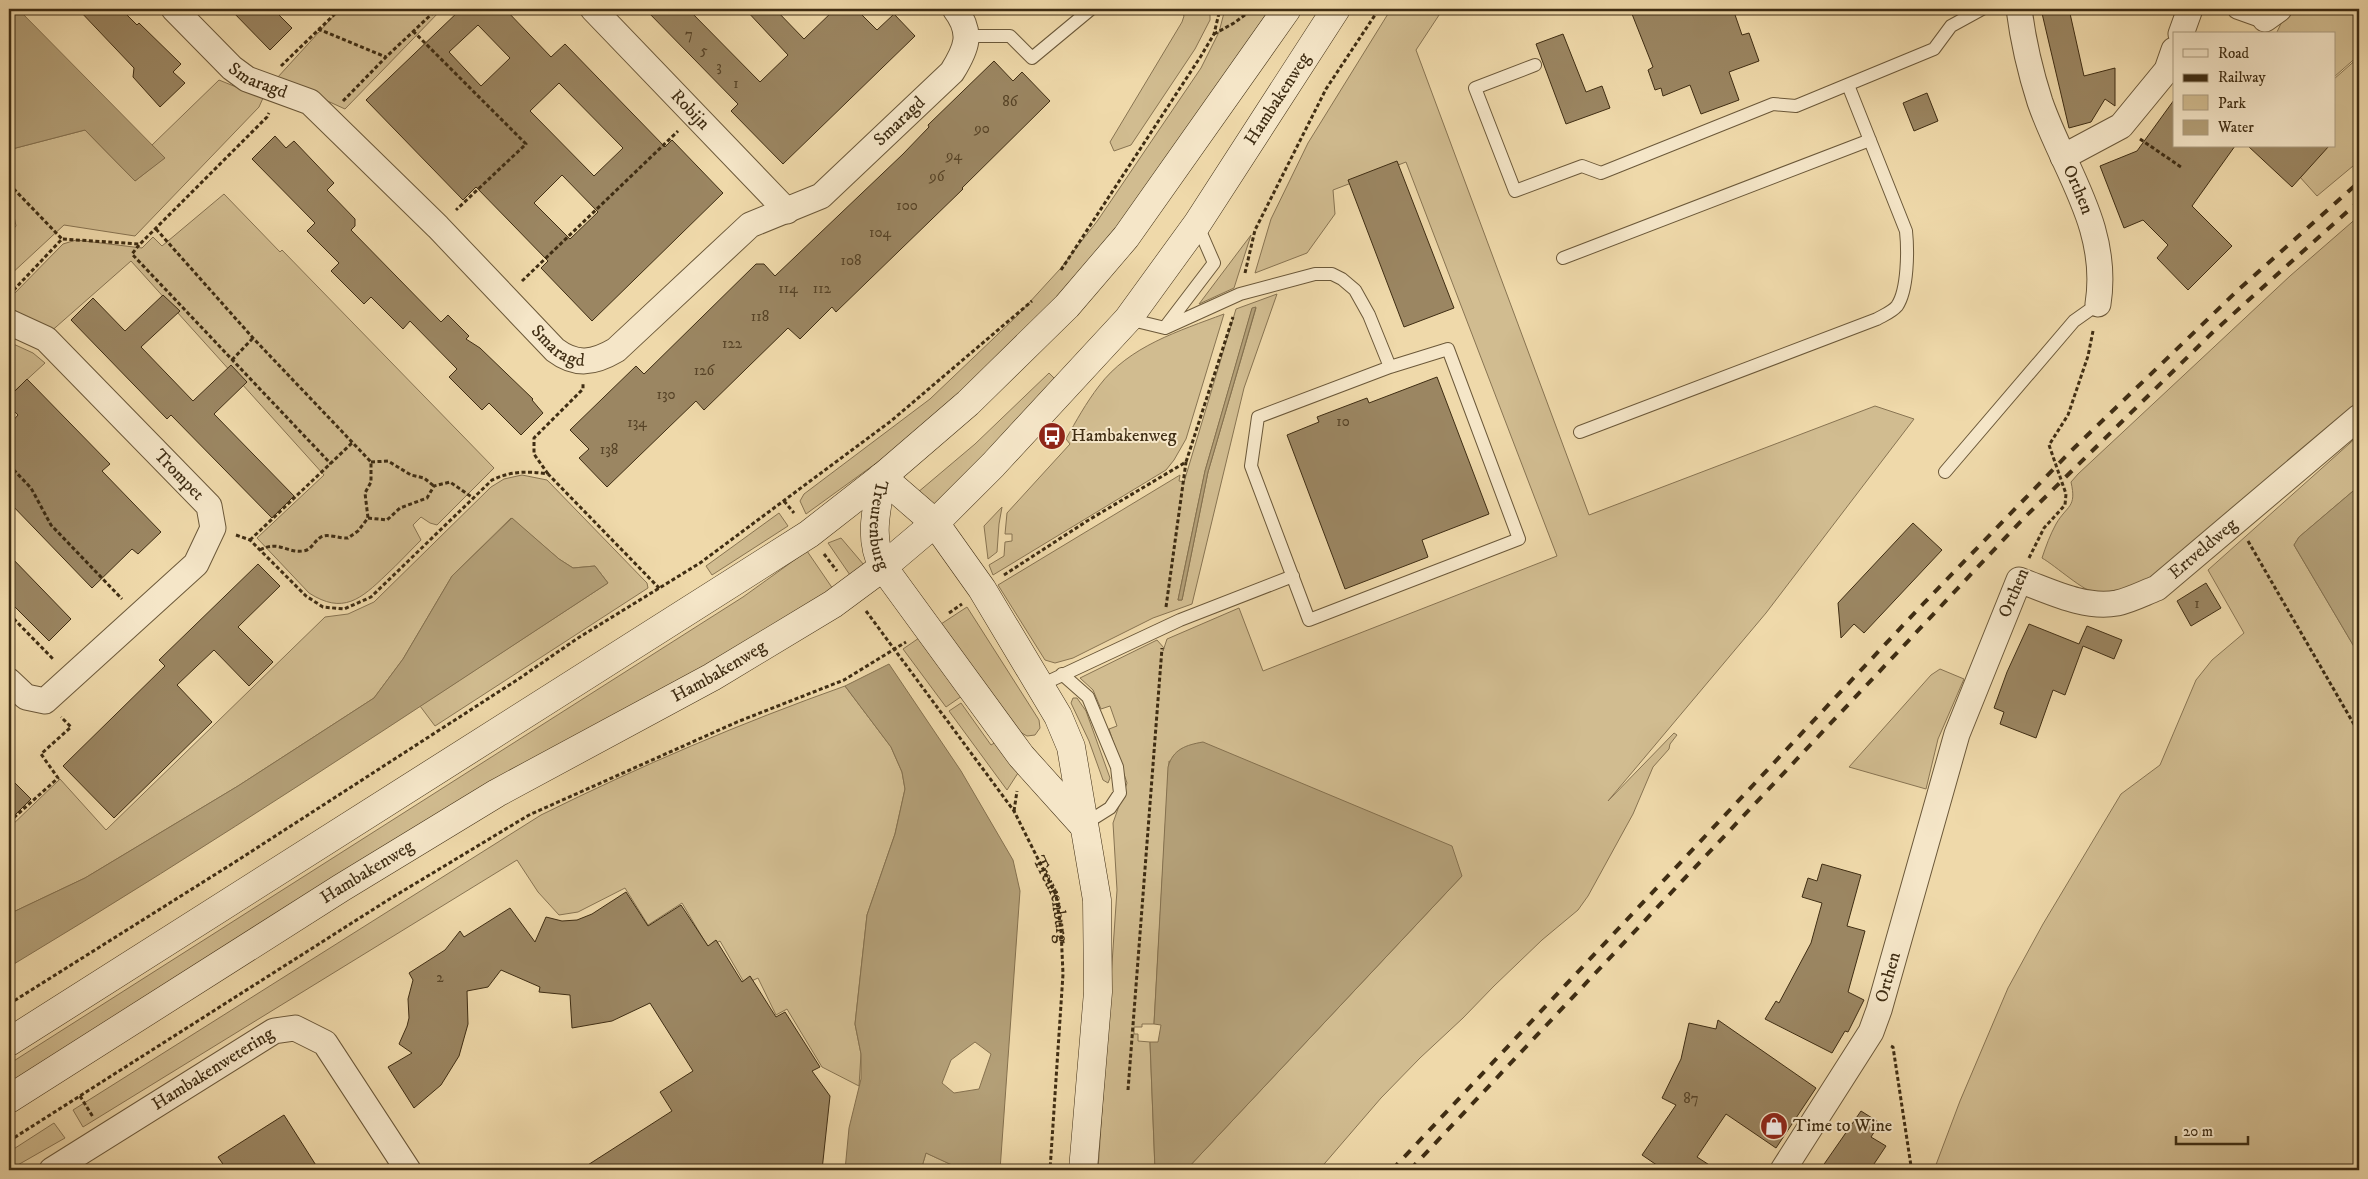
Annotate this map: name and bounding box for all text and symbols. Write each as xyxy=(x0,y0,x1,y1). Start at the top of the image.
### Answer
house number: 7 xyxy=(685,25,693,44)
legend xyxy=(2173,32,2336,148)
house number: 5 xyxy=(700,41,708,60)
text: Road xyxy=(2218,44,2250,63)
street label: Hambakenweg xyxy=(1240,49,1316,149)
house number: 3 xyxy=(716,57,722,76)
street label: Smaragd xyxy=(224,58,290,104)
text: Railway xyxy=(2218,68,2266,87)
house number: 1 xyxy=(733,74,739,93)
street label: Robijn xyxy=(666,85,715,135)
street label: Smaragd xyxy=(869,92,930,151)
house number: 86 xyxy=(1002,92,1019,111)
text: Park xyxy=(2218,94,2247,113)
text: Water xyxy=(2217,118,2254,137)
house number: 90 xyxy=(973,119,990,138)
house number: 94 xyxy=(945,146,962,165)
street label: Orthen xyxy=(2058,162,2098,218)
house number: 96 xyxy=(928,167,946,186)
house number: 100 xyxy=(896,196,918,215)
house number: 104 xyxy=(869,223,891,242)
house number: 108 xyxy=(840,251,862,270)
house number: 114 xyxy=(778,279,798,298)
house number: 112 xyxy=(813,279,832,298)
house number: 118 xyxy=(751,307,769,326)
street label: Smaragd xyxy=(526,320,586,372)
house number: 122 xyxy=(722,334,743,353)
house number: 126 xyxy=(694,361,716,380)
house number: 130 xyxy=(656,385,676,404)
house number: 10 xyxy=(1336,412,1350,431)
house number: 134 xyxy=(627,413,647,432)
bus stop icon: Hambakenweg xyxy=(1037,421,1067,451)
place label: Hambakenweg xyxy=(1071,425,1177,447)
house number: 138 xyxy=(600,440,618,459)
street label: Trompet xyxy=(149,445,209,506)
street label: Treurenburg xyxy=(864,479,894,574)
street label: Ertveldweg xyxy=(2164,514,2242,584)
street label: Orthen xyxy=(1994,564,2034,621)
house number: 1 xyxy=(2194,594,2200,613)
street label: Hambakenweg xyxy=(668,636,771,708)
street label: Hambakenweg xyxy=(316,835,418,909)
street label: Treurenburg xyxy=(1027,852,1073,944)
street label: Orthen xyxy=(1871,949,1906,1005)
house number: 2 xyxy=(436,968,444,987)
street label: Hambakenwetering xyxy=(148,1023,278,1116)
house number: 87 xyxy=(1683,1089,1699,1108)
shop icon: Time to Wine xyxy=(1759,1111,1789,1141)
scale bar xyxy=(2176,1114,2248,1146)
place label: Time to Wine xyxy=(1793,1115,1892,1137)
text: 20 m xyxy=(2183,1122,2213,1141)

